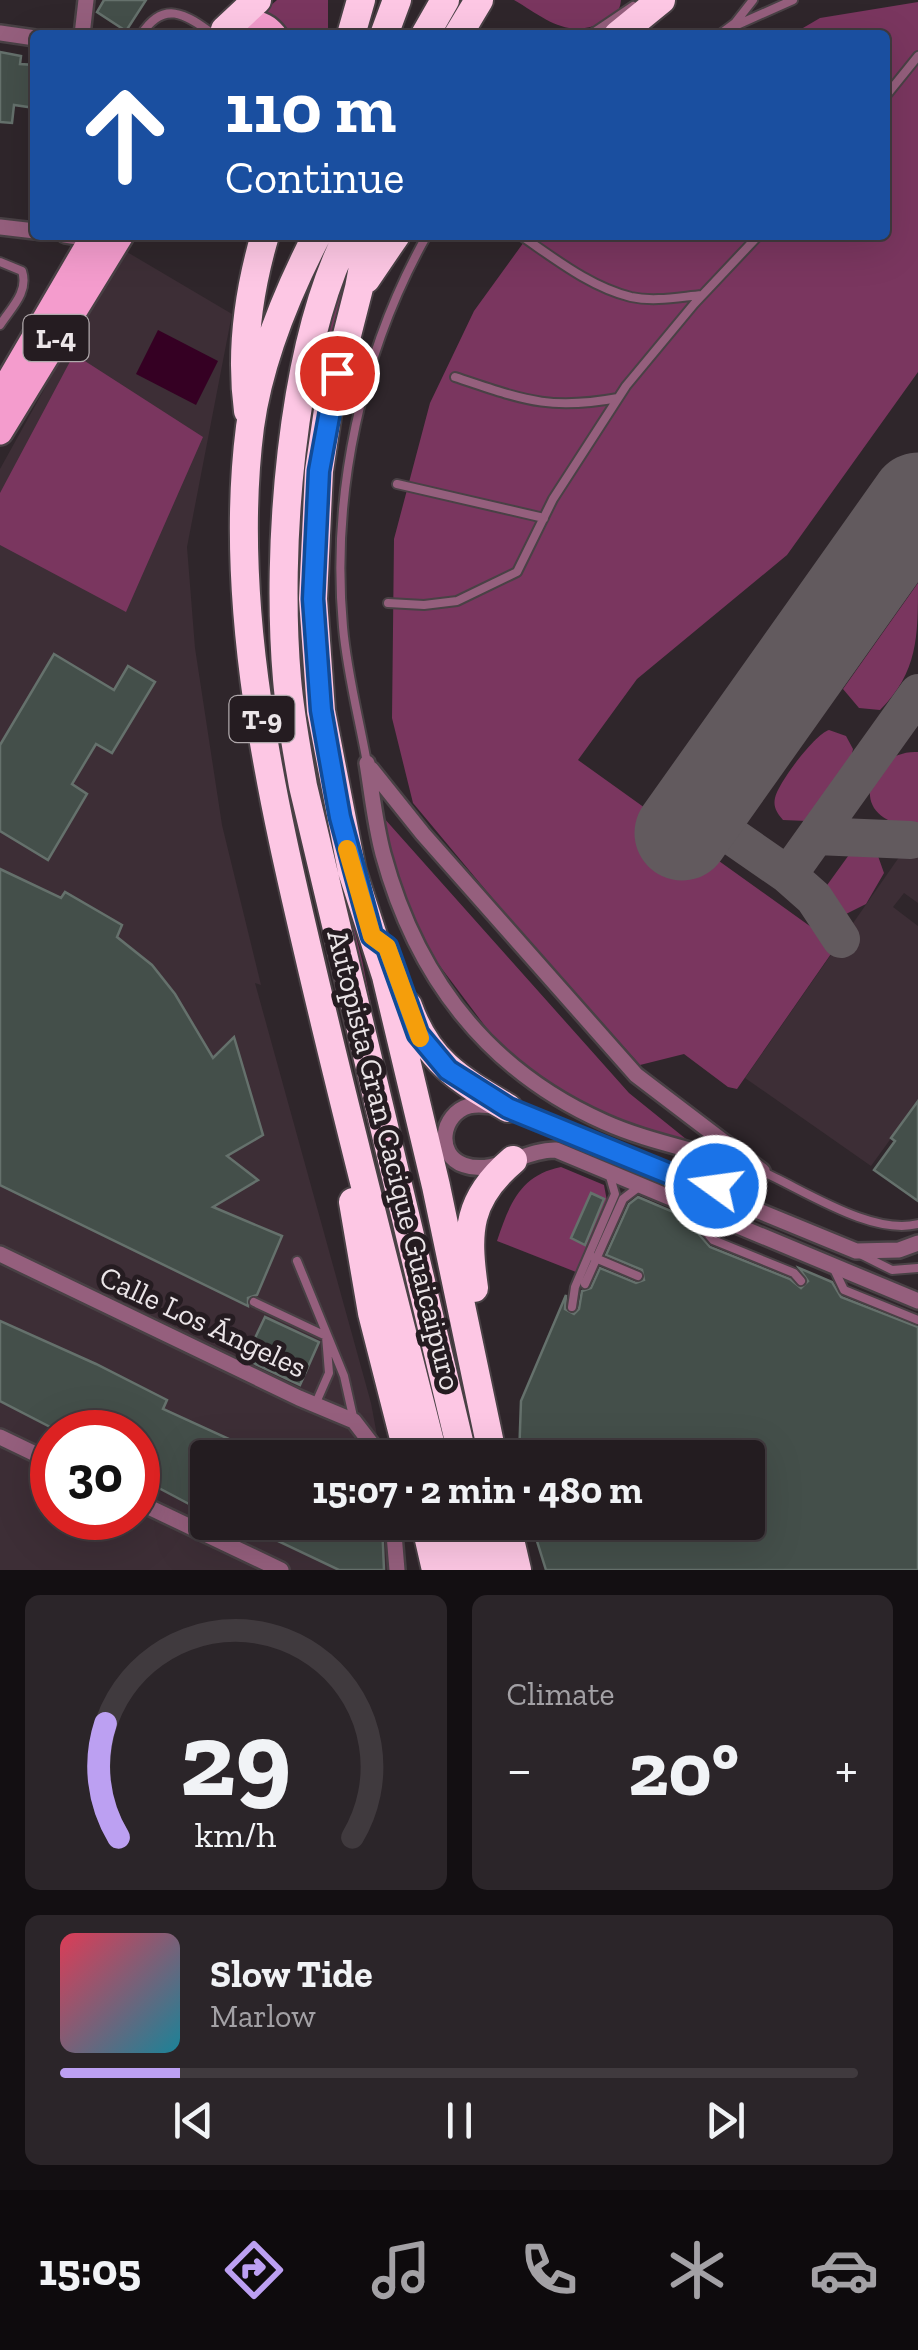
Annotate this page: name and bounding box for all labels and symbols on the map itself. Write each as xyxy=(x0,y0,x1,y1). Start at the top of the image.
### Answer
road number: L-4 xyxy=(23,315,88,361)
pin xyxy=(295,331,380,416)
road number: T-9 xyxy=(230,696,294,742)
street label: Autopista Gran Cacique Guaicaipuro xyxy=(319,926,469,1394)
position arrow xyxy=(664,1134,768,1238)
street label: Calle Los Ángeles xyxy=(94,1258,312,1386)
speed limit sign: 30 xyxy=(30,1410,160,1540)

